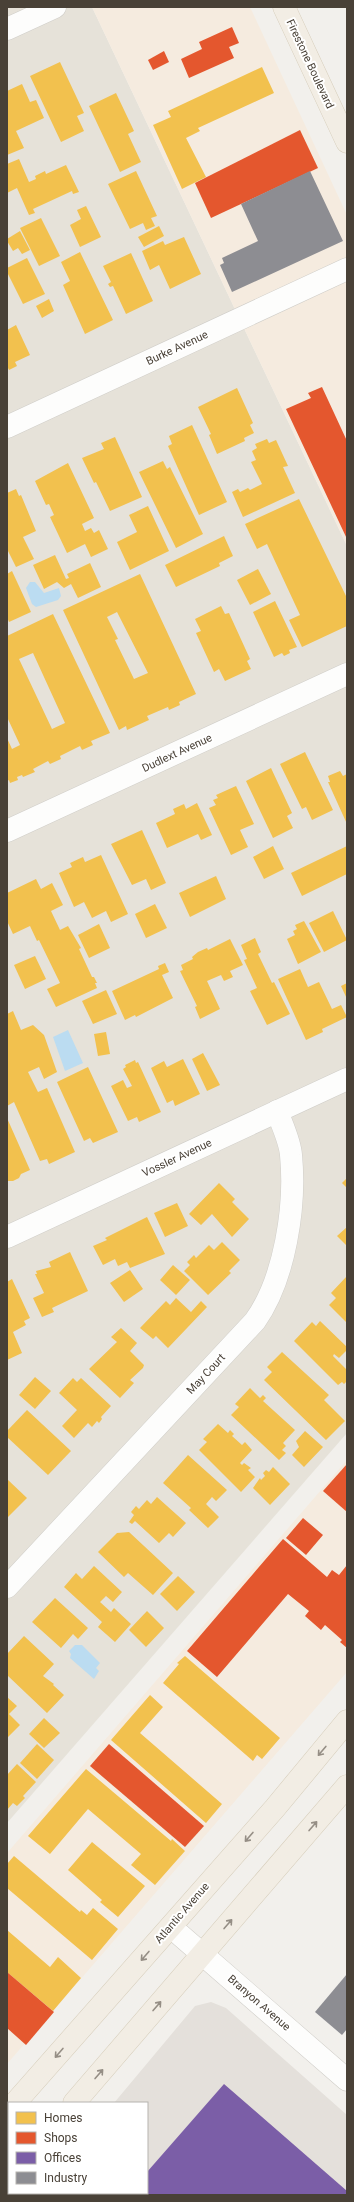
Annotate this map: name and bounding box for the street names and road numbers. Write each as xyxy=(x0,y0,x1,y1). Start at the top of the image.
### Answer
street label: Firestone Boulevard xyxy=(284,17,336,111)
street label: Burke Avenue xyxy=(144,328,210,368)
street label: Dudlext Avenue xyxy=(140,731,214,775)
street label: Vossler Avenue xyxy=(140,1136,214,1180)
street label: May Court xyxy=(184,1351,228,1397)
street label: Atlantic Avenue xyxy=(152,1880,212,1946)
street label: Branyon Avenue xyxy=(225,1972,293,2034)

